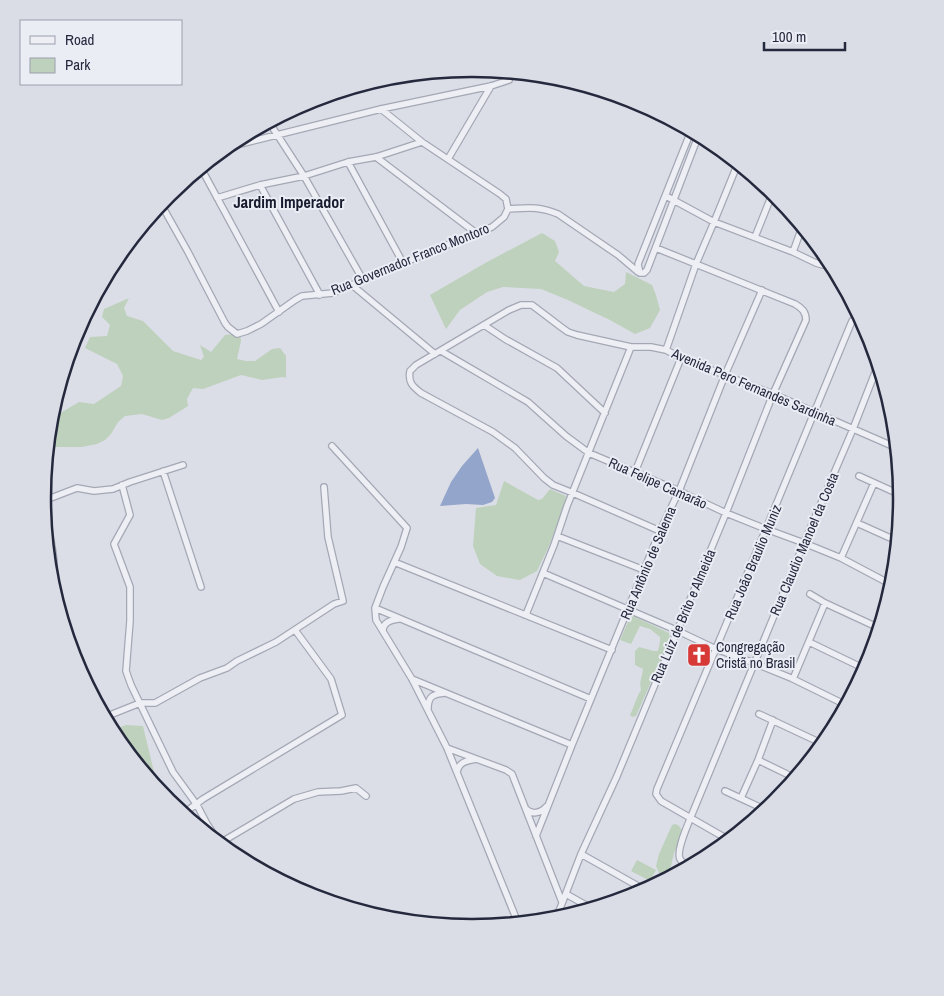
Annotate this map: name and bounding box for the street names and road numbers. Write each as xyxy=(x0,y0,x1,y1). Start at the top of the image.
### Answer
street label: Rua Governador Franco Montoro xyxy=(328,219,492,299)
street label: Avenida Pero Fernandes Sardinha xyxy=(668,344,839,430)
street label: Rua Felipe Camarão xyxy=(606,453,710,513)
street label: Rua Claudio Manoel da Costa xyxy=(766,469,843,618)
street label: Rua João Braulio Muniz xyxy=(721,502,785,622)
street label: Rua Antônio de Salema xyxy=(616,503,680,622)
street label: Rua Luiz de Brito e Almeida xyxy=(647,546,720,686)

